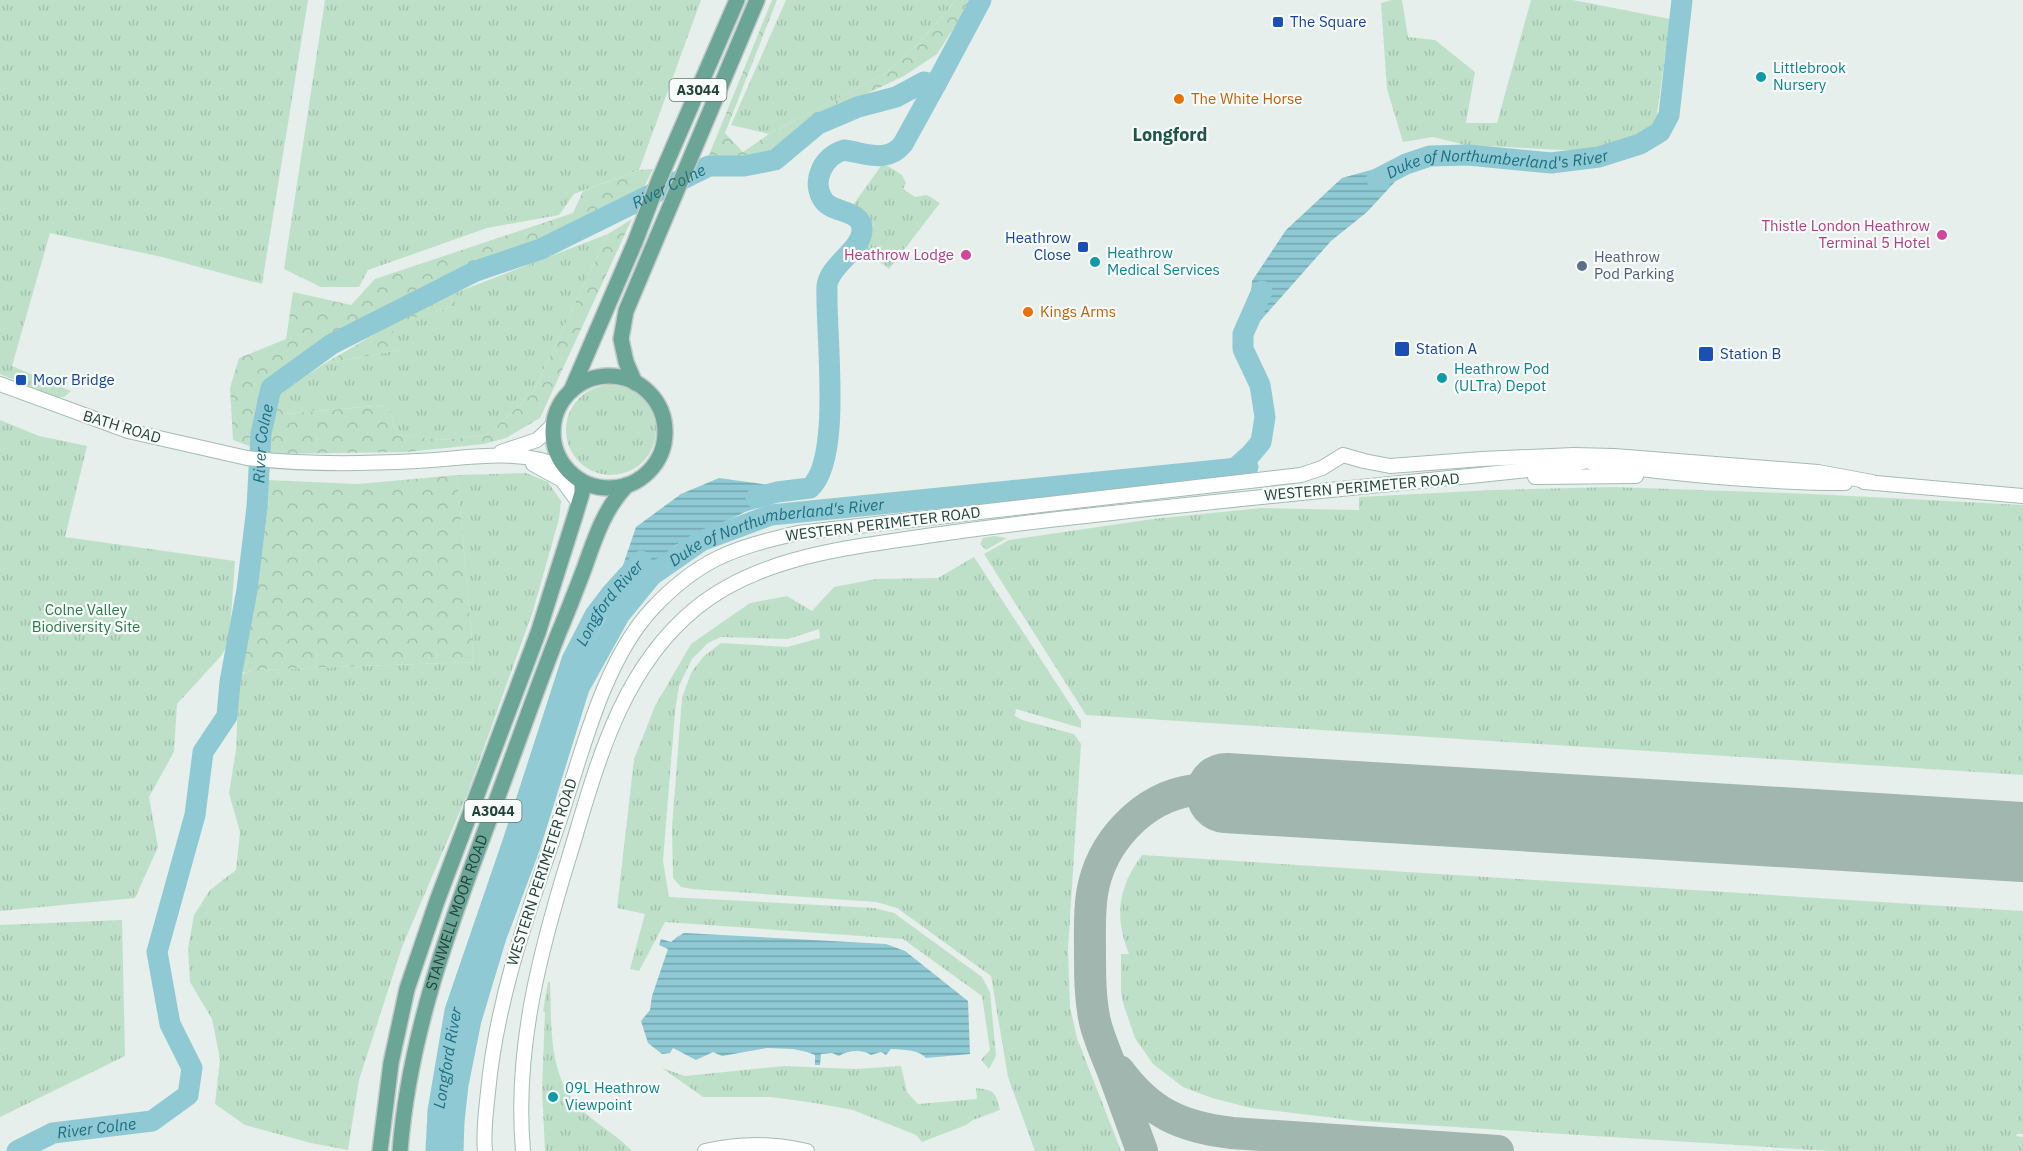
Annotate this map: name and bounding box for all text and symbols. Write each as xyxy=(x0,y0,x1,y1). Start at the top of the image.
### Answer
place label: The Square xyxy=(1290,12,1367,31)
marker: The Square xyxy=(1271,15,1285,29)
place label: Littlebrook Nursery xyxy=(1773,58,1846,94)
marker: Littlebrook Nursery xyxy=(1754,70,1768,84)
road number: A3044 xyxy=(670,79,726,101)
place label: The White Horse xyxy=(1191,89,1303,108)
marker: The White Horse xyxy=(1172,92,1186,106)
district label: Longford xyxy=(1133,123,1207,146)
water label: Duke of Northumberland's River xyxy=(1382,144,1612,183)
water label: River Colne xyxy=(628,159,709,213)
place label: Thistle London Heathrow Terminal 5 Hotel xyxy=(1761,216,1930,252)
place label: Heathrow Close xyxy=(1005,228,1071,264)
marker: Thistle London Heathrow Terminal 5 Hotel xyxy=(1935,228,1949,242)
marker: Heathrow Close xyxy=(1076,240,1090,254)
place label: Heathrow Medical Services xyxy=(1107,243,1220,279)
place label: Heathrow Lodge xyxy=(844,245,954,264)
place label: Heathrow Pod Parking xyxy=(1594,247,1674,283)
marker: Heathrow Lodge xyxy=(959,248,973,262)
marker: Heathrow Medical Services xyxy=(1088,255,1102,269)
marker: Heathrow Pod Parking xyxy=(1575,259,1589,273)
place label: Kings Arms xyxy=(1040,302,1116,321)
marker: Kings Arms xyxy=(1021,305,1035,319)
place label: Station A xyxy=(1416,339,1477,358)
marker: Station A xyxy=(1393,340,1411,358)
place label: Station B xyxy=(1720,344,1781,363)
marker: Station B xyxy=(1697,345,1715,363)
place label: Heathrow Pod (ULTra) Depot xyxy=(1454,359,1549,395)
place label: Moor Bridge xyxy=(33,370,115,389)
marker: Heathrow Pod (ULTra) Depot xyxy=(1435,371,1449,385)
marker: Moor Bridge xyxy=(14,373,28,387)
water label: River Colne xyxy=(248,402,277,484)
street label: BATH ROAD xyxy=(81,406,163,447)
street label: WESTERN PERIMETER ROAD xyxy=(1263,468,1460,505)
water label: Duke of Northumberland's River xyxy=(665,494,886,570)
street label: WESTERN PERIMETER ROAD xyxy=(784,502,981,545)
water label: Longford River xyxy=(571,555,648,649)
park label: Colne Valley Biodiversity Site xyxy=(32,600,140,636)
street label: WESTERN PERIMETER ROAD xyxy=(502,776,581,968)
road number: A3044 xyxy=(464,800,522,822)
street label: STANWELL MOOR ROAD xyxy=(421,832,492,992)
water label: Longford River xyxy=(429,1003,466,1110)
place label: 09L Heathrow Viewpoint xyxy=(565,1078,660,1114)
marker: 09L Heathrow Viewpoint xyxy=(546,1090,560,1104)
water label: River Colne xyxy=(56,1113,137,1142)

